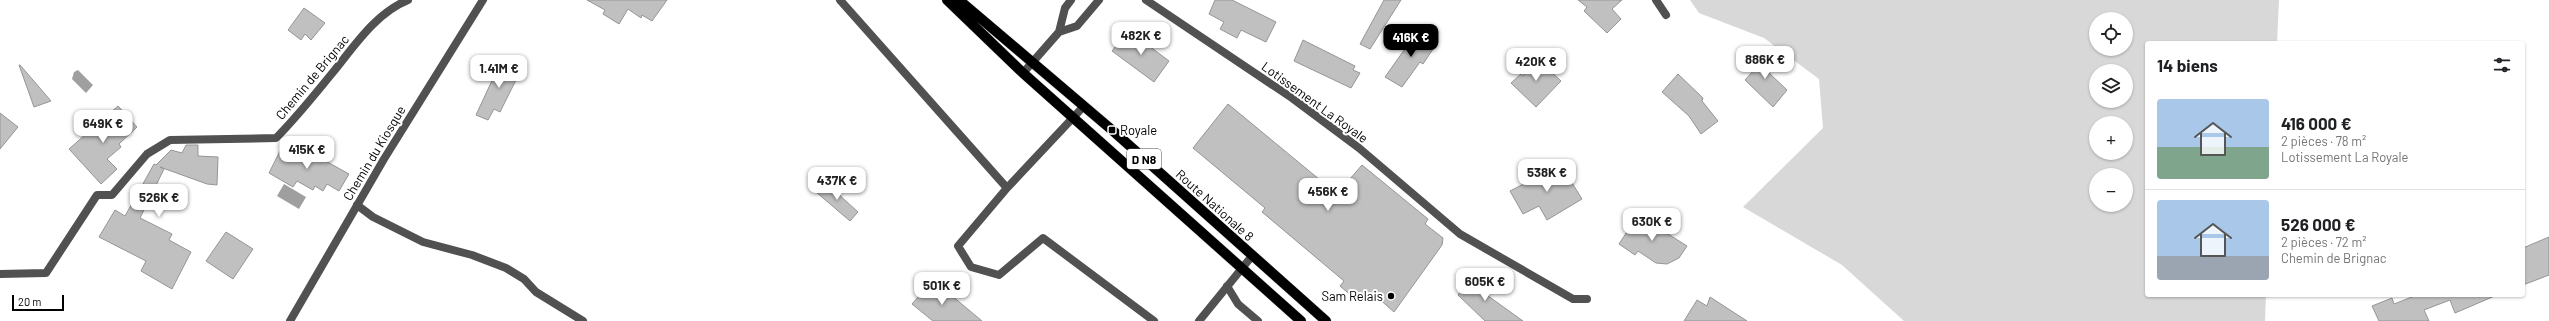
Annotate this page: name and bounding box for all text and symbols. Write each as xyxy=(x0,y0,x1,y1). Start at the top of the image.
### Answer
map controls xyxy=(2089,12,2133,212)
button: locate xyxy=(2089,12,2133,56)
pin: 482K € xyxy=(1108,22,1174,56)
pin: 416K € xyxy=(1378,24,1444,58)
text: 482K € xyxy=(1120,27,1162,43)
text: 416K € xyxy=(1392,29,1430,45)
street label: Chemin de Brignac xyxy=(272,31,352,123)
pin: 886K € xyxy=(1732,46,1798,80)
pin: 420K € xyxy=(1503,48,1569,82)
text: 886K € xyxy=(1745,51,1785,67)
text: 420K € xyxy=(1515,53,1557,69)
icon: filters xyxy=(2491,54,2513,76)
pin: 1.41M € xyxy=(462,55,536,89)
text: 14 biens xyxy=(2157,55,2218,75)
street label: Lotissement La Royale xyxy=(1259,58,1371,146)
text: 1.41M € xyxy=(479,60,519,76)
button: layers xyxy=(2089,64,2133,108)
street label: Chemin du Kiosque xyxy=(339,103,409,203)
pin: 649K € xyxy=(70,110,136,144)
text: 416 000 € xyxy=(2281,113,2351,133)
text: 649K € xyxy=(83,115,123,131)
icon: home xyxy=(2189,115,2237,163)
button: + xyxy=(2089,116,2133,160)
place label: Royale xyxy=(1120,122,1157,138)
marker: Royale xyxy=(1107,125,1117,135)
text: 2 pièces · 78 m² xyxy=(2281,133,2366,149)
pin: 415K € xyxy=(274,136,340,170)
text: 415K € xyxy=(288,141,326,157)
road number: D N8 xyxy=(1127,149,1161,169)
text: Lotissement La Royale xyxy=(2281,149,2408,165)
pin: 538K € xyxy=(1514,159,1580,193)
text: 538K € xyxy=(1527,164,1567,180)
street label: Route Nationale 8 xyxy=(1173,166,1257,244)
pin: 437K € xyxy=(804,167,870,201)
button: − xyxy=(2089,168,2133,212)
text: 437K € xyxy=(817,172,857,188)
pin: 456K € xyxy=(1295,178,1361,212)
text: 456K € xyxy=(1308,183,1348,199)
pin: 526K € xyxy=(126,184,192,218)
text: 526K € xyxy=(139,189,179,205)
pin: 630K € xyxy=(1619,208,1685,242)
text: 630K € xyxy=(1632,213,1672,229)
text: 526 000 € xyxy=(2281,214,2355,234)
icon: home xyxy=(2189,216,2237,264)
text: 2 pièces · 72 m² xyxy=(2281,234,2366,250)
text: Chemin de Brignac xyxy=(2281,250,2387,266)
pin: 605K € xyxy=(1452,268,1518,302)
pin: 501K € xyxy=(909,272,975,306)
text: 605K € xyxy=(1465,273,1505,289)
text: 501K € xyxy=(923,277,961,293)
place label: Sam Relais xyxy=(1321,288,1383,304)
marker: Sam Relais xyxy=(1386,291,1396,301)
scale bar xyxy=(12,293,64,312)
text: 20 m xyxy=(18,295,41,308)

